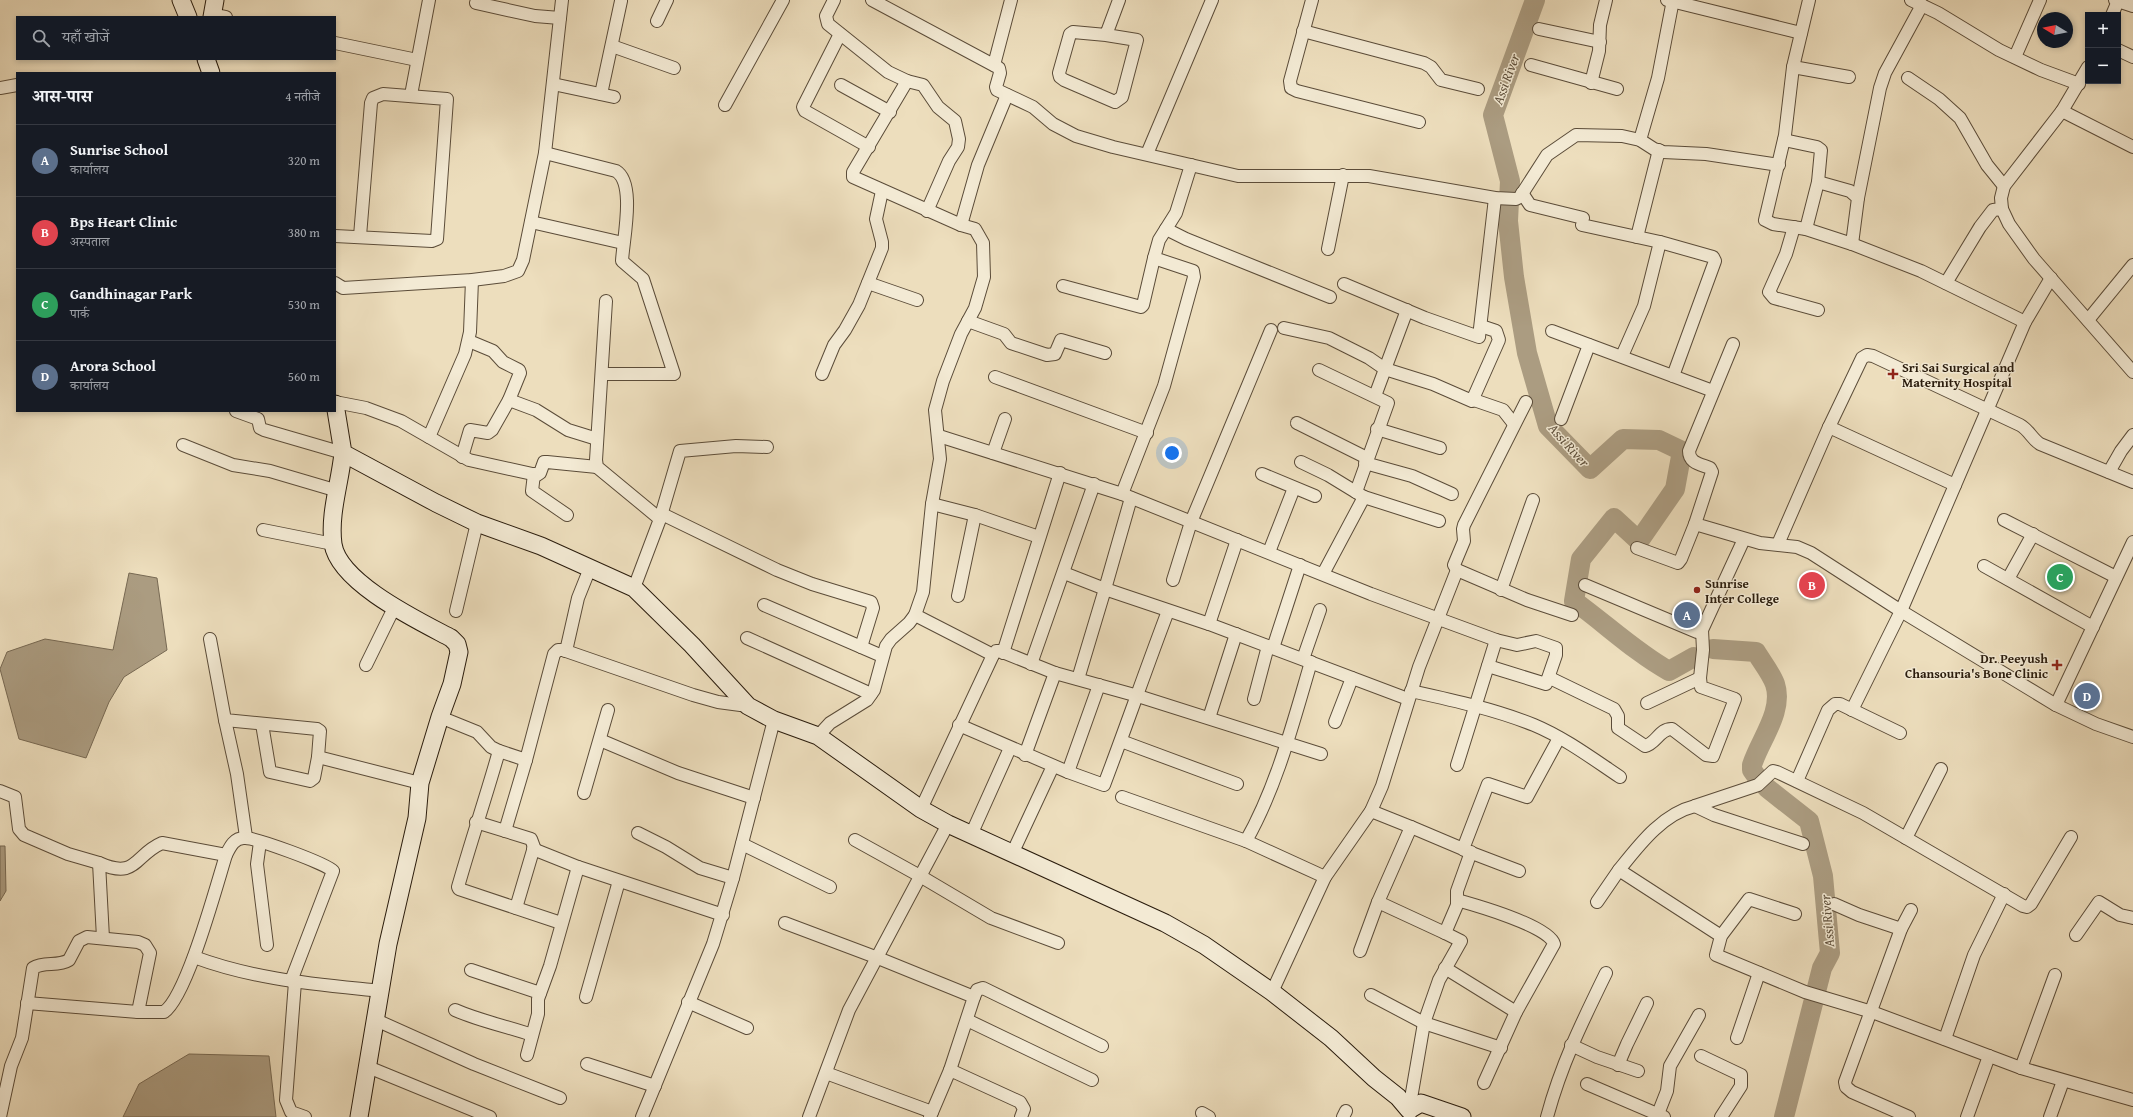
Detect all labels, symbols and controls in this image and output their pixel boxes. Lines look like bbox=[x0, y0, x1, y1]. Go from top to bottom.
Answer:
north arrow bbox=[2037, 12, 2073, 48]
map controls bbox=[2085, 12, 2121, 84]
button: + bbox=[2085, 12, 2121, 48]
search box bbox=[16, 16, 336, 60]
text: यहाँ खोजें bbox=[62, 26, 109, 47]
icon: search bbox=[30, 27, 52, 49]
button: − bbox=[2085, 48, 2121, 84]
water label: Assi River bbox=[1487, 50, 1525, 108]
text: आस-पास bbox=[32, 83, 92, 108]
text: 4 नतीजे bbox=[285, 87, 320, 106]
text: Sunrise School bbox=[70, 139, 168, 160]
text: A bbox=[41, 151, 49, 170]
text: 320 m bbox=[288, 151, 320, 170]
text: कार्यालय bbox=[70, 160, 109, 179]
text: Bps Heart Clinic bbox=[70, 211, 177, 232]
text: B bbox=[41, 223, 49, 242]
text: 380 m bbox=[288, 223, 320, 242]
text: अस्पताल bbox=[70, 232, 110, 251]
text: Gandhinagar Park bbox=[70, 283, 192, 304]
text: C bbox=[41, 295, 49, 314]
text: 530 m bbox=[288, 295, 320, 314]
text: पार्क bbox=[70, 304, 89, 323]
text: Arora School bbox=[70, 355, 156, 376]
place label: Sri Sai Surgical and Maternity Hospital bbox=[1902, 358, 2015, 392]
text: D bbox=[41, 367, 49, 386]
text: 560 m bbox=[288, 367, 320, 386]
marker: Sri Sai Surgical and Maternity Hospital bbox=[1887, 368, 1899, 380]
text: कार्यालय bbox=[70, 376, 109, 395]
water label: Assi River bbox=[1543, 418, 1595, 472]
your location bbox=[1162, 443, 1182, 463]
pin: C bbox=[2047, 562, 2073, 592]
pin: B bbox=[1799, 570, 1825, 600]
place label: Sunrise Inter College bbox=[1705, 574, 1779, 608]
marker: Sunrise Inter College bbox=[1692, 585, 1702, 595]
pin: A bbox=[1674, 600, 1700, 630]
place label: Dr. Peeyush Chansouria's Bone Clinic bbox=[1905, 649, 2048, 683]
marker: Dr. Peeyush Chansouria's Bone Clinic bbox=[2051, 659, 2063, 671]
pin: D bbox=[2074, 681, 2100, 711]
water label: Assi River bbox=[1815, 893, 1839, 949]

